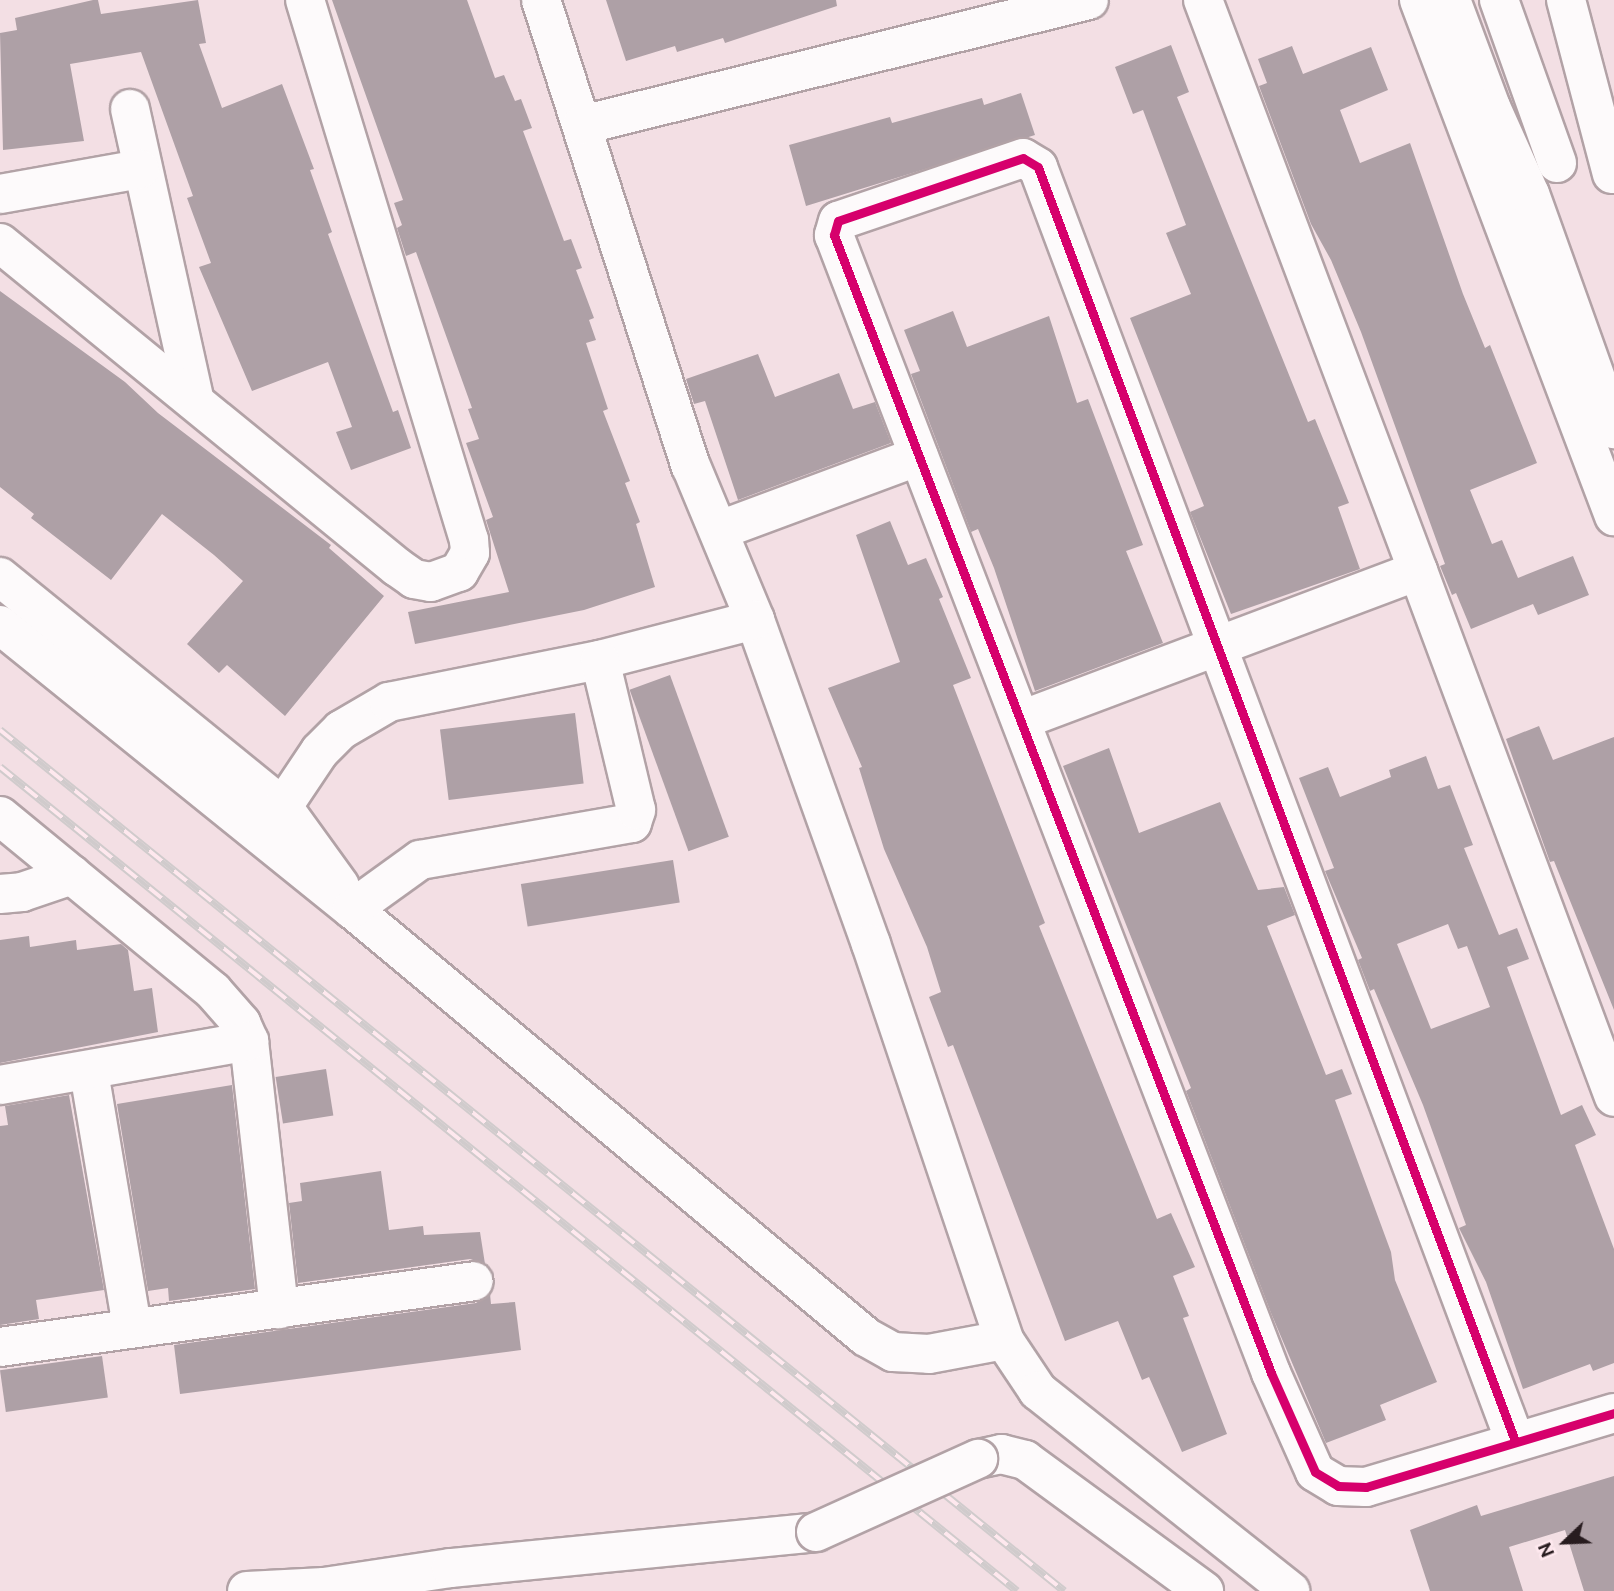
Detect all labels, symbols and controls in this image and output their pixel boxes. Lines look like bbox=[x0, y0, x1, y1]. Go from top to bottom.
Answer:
north arrow bbox=[1530, 1507, 1600, 1577]
text: N bbox=[1533, 1539, 1559, 1561]

